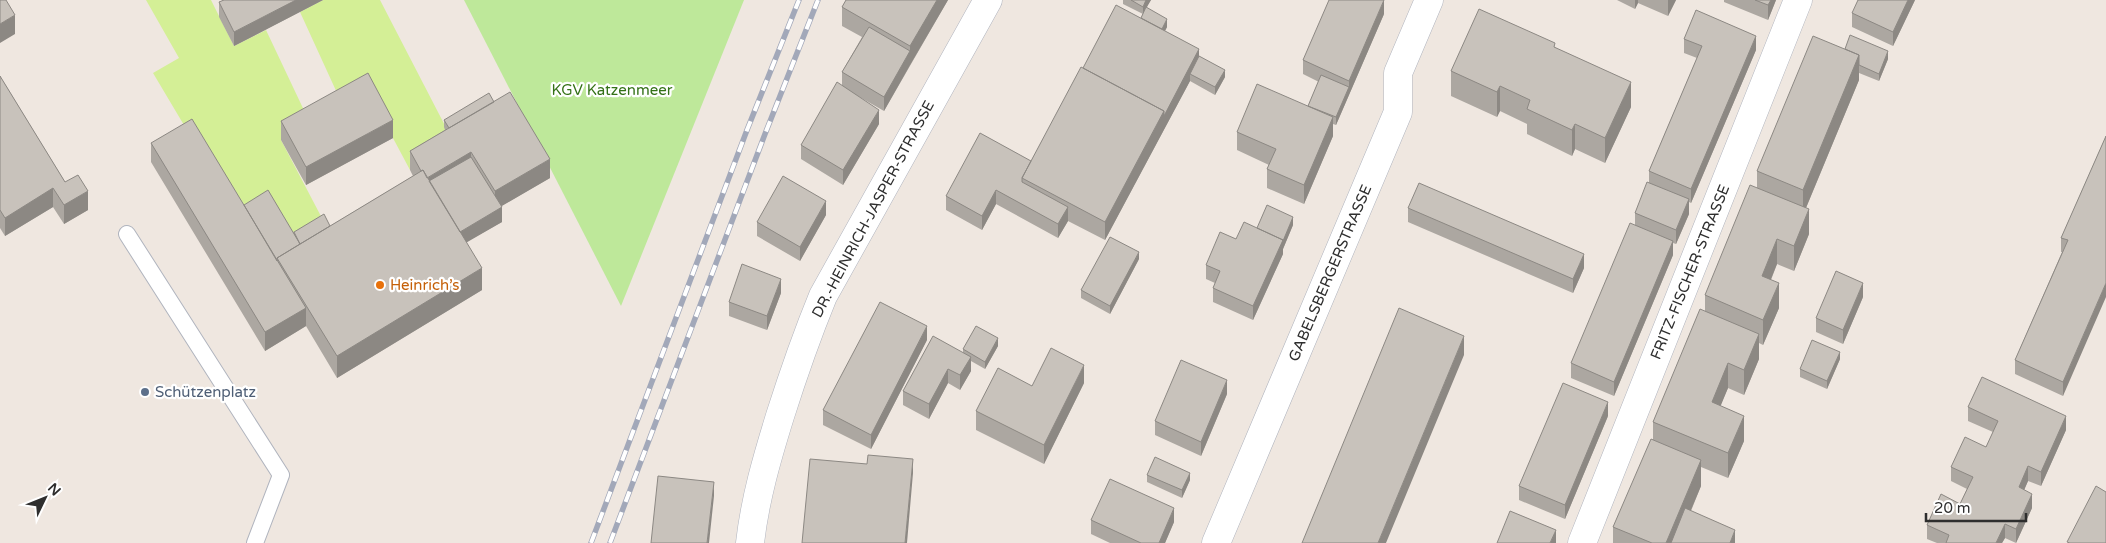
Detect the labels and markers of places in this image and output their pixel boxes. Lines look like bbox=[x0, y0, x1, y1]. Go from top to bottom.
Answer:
place label: Heinrich’s bbox=[390, 276, 459, 294]
marker: Heinrich’s bbox=[374, 279, 386, 291]
place label: Schützenplatz bbox=[155, 383, 256, 401]
marker: Schützenplatz bbox=[139, 386, 151, 398]

